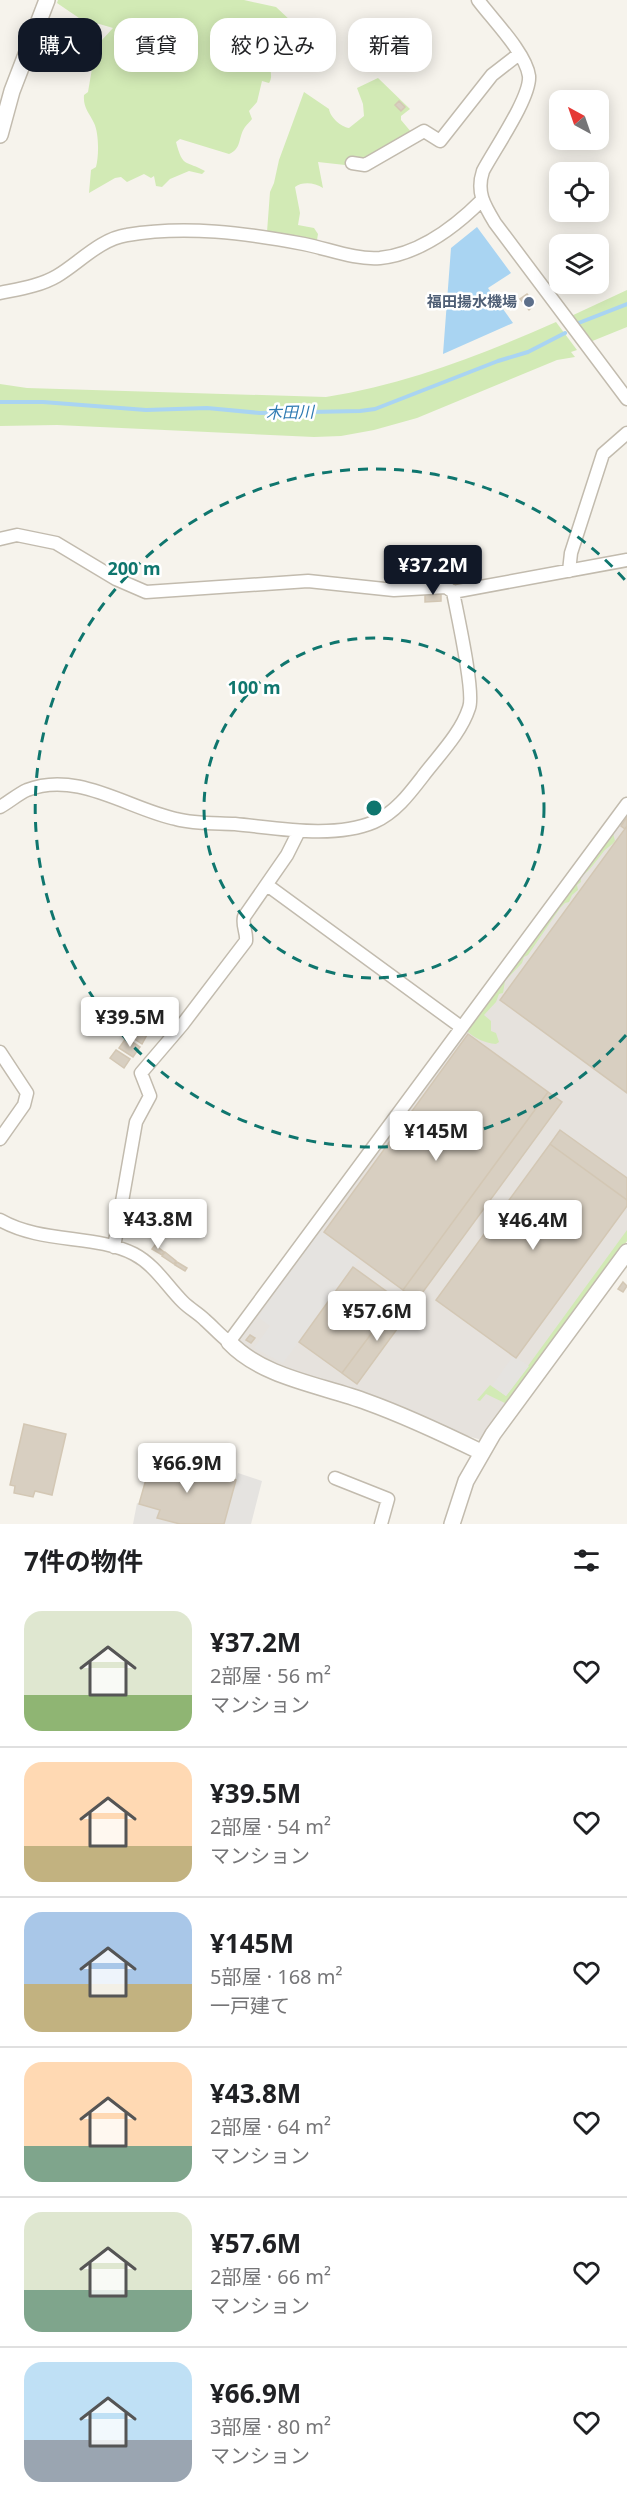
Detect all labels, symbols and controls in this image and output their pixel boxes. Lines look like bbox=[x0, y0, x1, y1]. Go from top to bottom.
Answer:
chip: 購入 bbox=[18, 18, 102, 72]
chip: 賃貸 bbox=[114, 18, 198, 72]
chip: 絞り込み bbox=[210, 18, 336, 72]
chip: 新着 bbox=[348, 18, 432, 72]
north arrow bbox=[549, 90, 609, 150]
map controls bbox=[549, 90, 609, 294]
button: locate bbox=[549, 162, 609, 222]
button: layers bbox=[549, 234, 609, 294]
place label: 福田揚水機場 bbox=[426, 291, 517, 311]
marker: 福田揚水機場 bbox=[522, 295, 536, 309]
water label: 木田川 bbox=[266, 401, 316, 423]
pin: ¥37.2M bbox=[384, 545, 482, 596]
text: ¥37.2M bbox=[398, 551, 468, 578]
text: 200 m bbox=[107, 556, 161, 580]
text: 100 m bbox=[227, 675, 281, 699]
centre of rings bbox=[364, 798, 384, 818]
pin: ¥39.5M bbox=[81, 997, 179, 1048]
text: ¥39.5M bbox=[95, 1003, 165, 1030]
pin: ¥145M bbox=[394, 1111, 478, 1162]
text: ¥145M bbox=[404, 1117, 468, 1144]
pin: ¥43.8M bbox=[109, 1199, 207, 1250]
pin: ¥46.4M bbox=[484, 1200, 582, 1251]
text: ¥43.8M bbox=[123, 1205, 193, 1232]
text: ¥46.4M bbox=[498, 1206, 568, 1233]
pin: ¥57.6M bbox=[328, 1291, 426, 1342]
text: ¥57.6M bbox=[342, 1297, 412, 1324]
pin: ¥66.9M bbox=[138, 1443, 236, 1494]
text: ¥66.9M bbox=[152, 1449, 222, 1476]
text: 7件の物件 bbox=[24, 1543, 143, 1579]
icon: filters bbox=[570, 1544, 603, 1577]
text: ¥37.2M bbox=[210, 1624, 301, 1660]
icon: home bbox=[72, 1635, 144, 1707]
icon: heart bbox=[570, 1655, 603, 1688]
text: 2部屋 · 56 m² bbox=[210, 1662, 331, 1689]
text: マンション bbox=[210, 1691, 310, 1718]
text: ¥39.5M bbox=[210, 1775, 301, 1811]
icon: home bbox=[72, 1786, 144, 1858]
icon: heart bbox=[570, 1806, 603, 1839]
text: 2部屋 · 54 m² bbox=[210, 1813, 331, 1840]
text: マンション bbox=[210, 1842, 310, 1869]
text: ¥145M bbox=[210, 1925, 294, 1961]
icon: home bbox=[72, 1936, 144, 2008]
icon: heart bbox=[570, 1956, 603, 1989]
text: 5部屋 · 168 m² bbox=[210, 1963, 342, 1990]
text: 一戸建て bbox=[210, 1992, 290, 2019]
text: ¥43.8M bbox=[210, 2075, 301, 2111]
icon: home bbox=[72, 2086, 144, 2158]
icon: heart bbox=[570, 2106, 603, 2139]
text: 2部屋 · 64 m² bbox=[210, 2113, 331, 2140]
text: マンション bbox=[210, 2142, 310, 2169]
text: ¥57.6M bbox=[210, 2225, 301, 2261]
icon: home bbox=[72, 2236, 144, 2308]
icon: heart bbox=[570, 2256, 603, 2289]
text: 2部屋 · 66 m² bbox=[210, 2263, 331, 2290]
text: マンション bbox=[210, 2292, 310, 2319]
text: ¥66.9M bbox=[210, 2375, 301, 2411]
icon: home bbox=[72, 2386, 144, 2458]
icon: heart bbox=[570, 2406, 603, 2439]
text: 3部屋 · 80 m² bbox=[210, 2413, 331, 2440]
text: マンション bbox=[210, 2442, 310, 2469]

